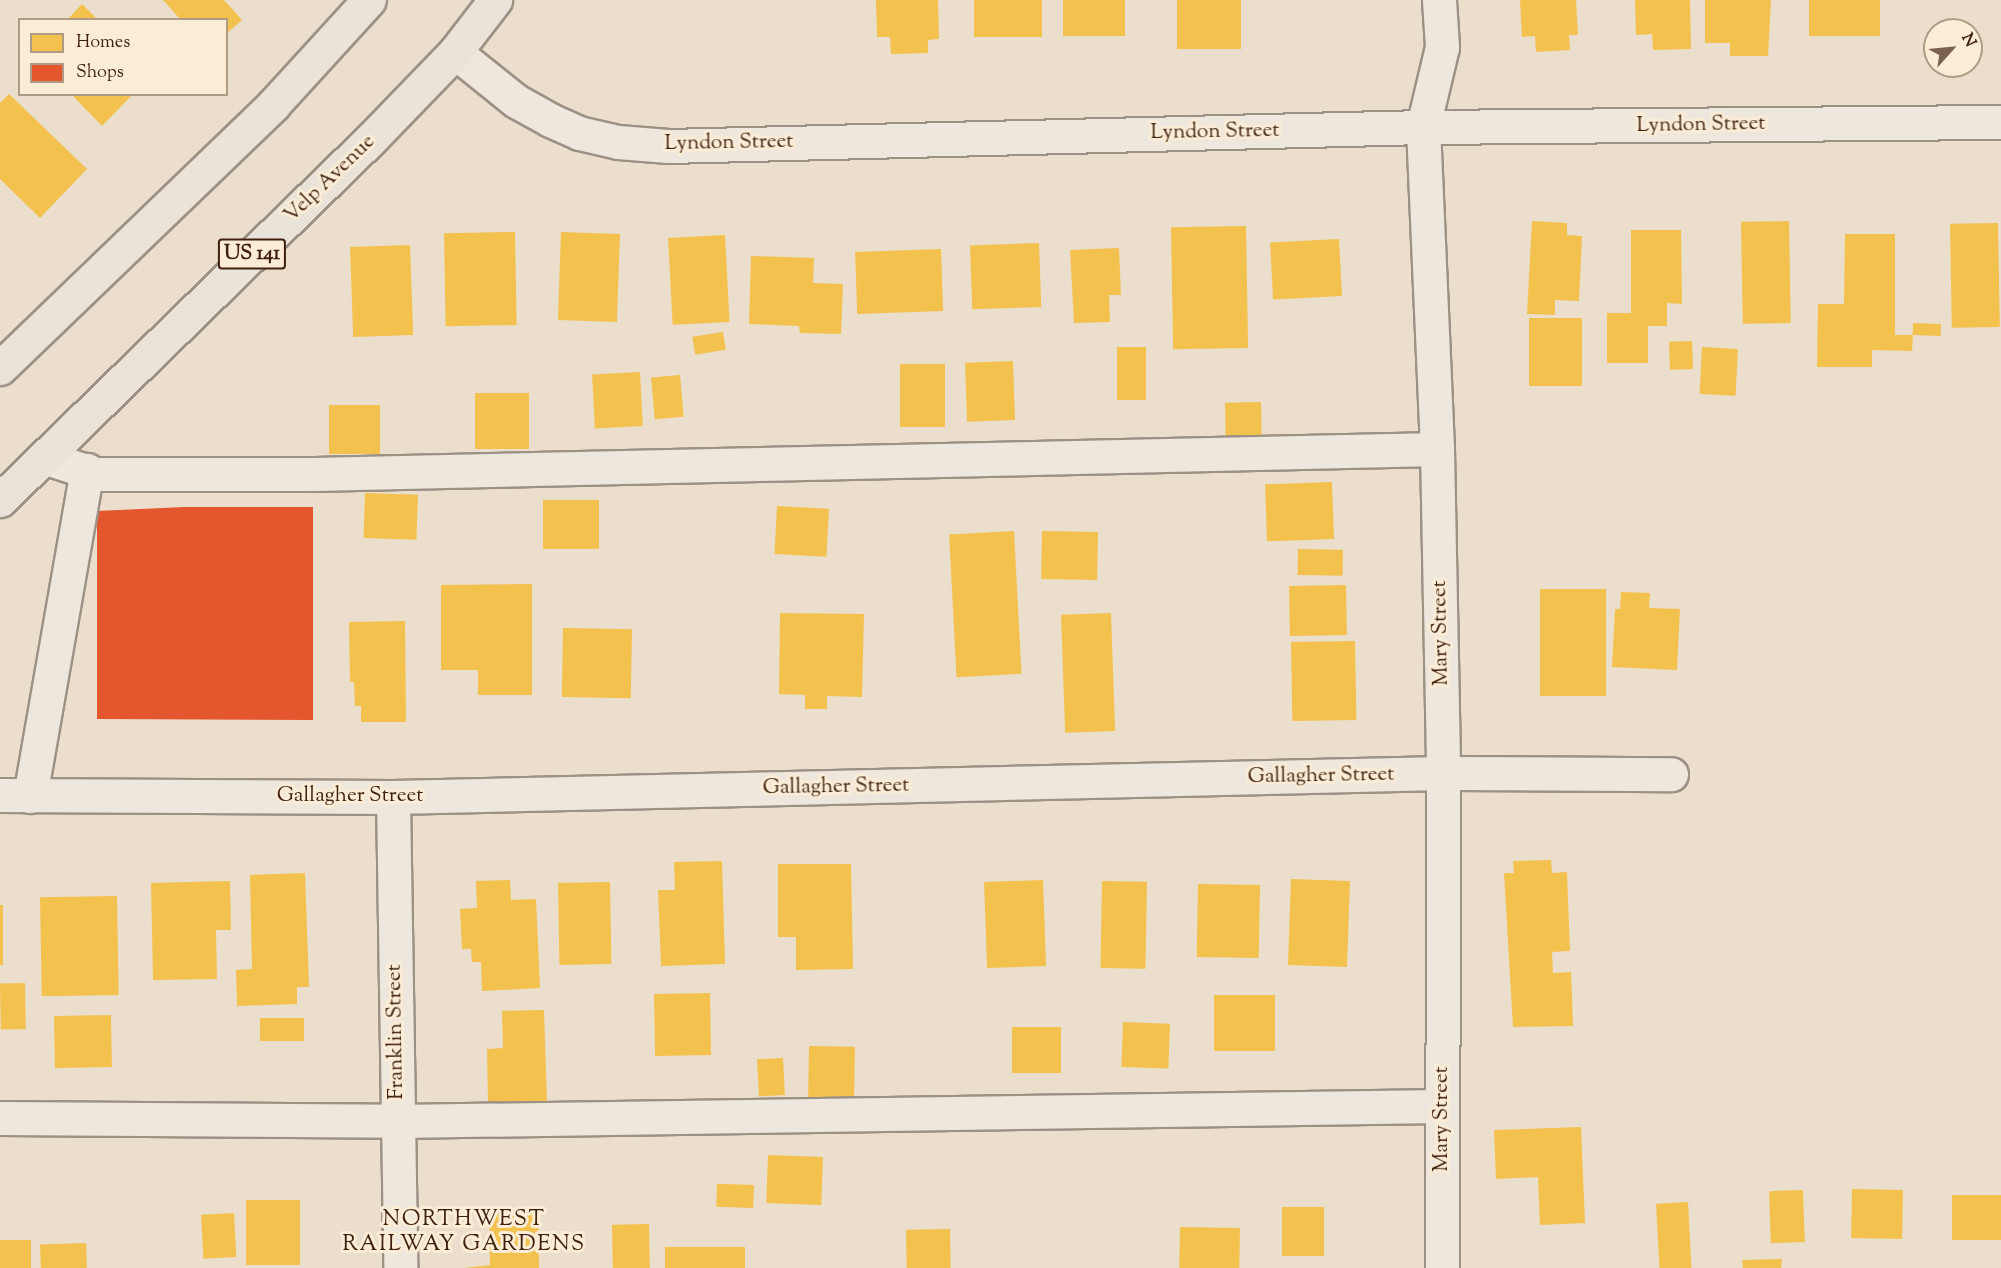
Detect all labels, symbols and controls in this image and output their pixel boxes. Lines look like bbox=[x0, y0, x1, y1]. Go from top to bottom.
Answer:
legend bbox=[18, 18, 228, 96]
north arrow bbox=[1923, 18, 1983, 78]
text: Homes bbox=[76, 30, 130, 56]
text: N bbox=[1955, 30, 1981, 51]
text: Shops bbox=[76, 60, 124, 86]
street label: Lyndon Street bbox=[1636, 111, 1766, 139]
street label: Lyndon Street bbox=[1150, 118, 1280, 146]
street label: Velp Avenue bbox=[279, 129, 381, 229]
street label: Lyndon Street bbox=[664, 129, 794, 157]
road number: US 141 bbox=[218, 237, 286, 271]
street label: Mary Street bbox=[1427, 580, 1455, 686]
street label: Gallagher Street bbox=[1247, 762, 1395, 790]
street label: Gallagher Street bbox=[762, 773, 910, 801]
street label: Gallagher Street bbox=[277, 783, 423, 809]
street label: Franklin Street bbox=[382, 964, 410, 1100]
street label: Mary Street bbox=[1429, 1066, 1455, 1172]
district label: NORTHWEST RAILWAY GARDENS bbox=[342, 1207, 586, 1258]

